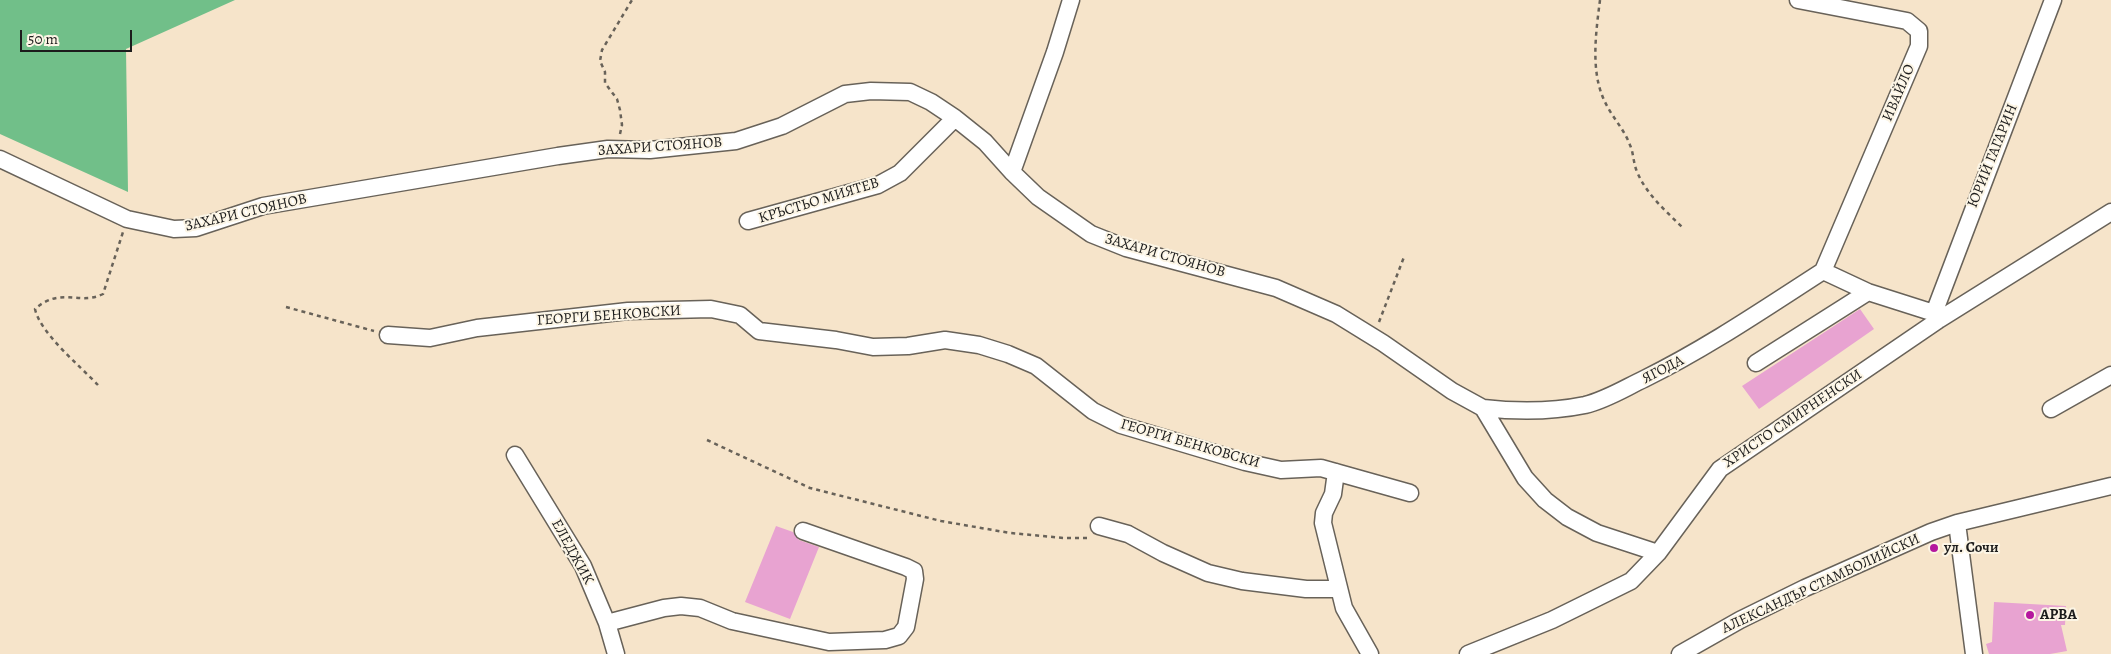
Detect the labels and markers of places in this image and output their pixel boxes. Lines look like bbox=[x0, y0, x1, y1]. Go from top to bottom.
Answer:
place label: ул. Сочи bbox=[1944, 539, 1999, 557]
marker: ул. Сочи bbox=[1928, 542, 1940, 554]
place label: АРВА bbox=[2040, 606, 2077, 624]
marker: АРВА bbox=[2024, 609, 2036, 621]

